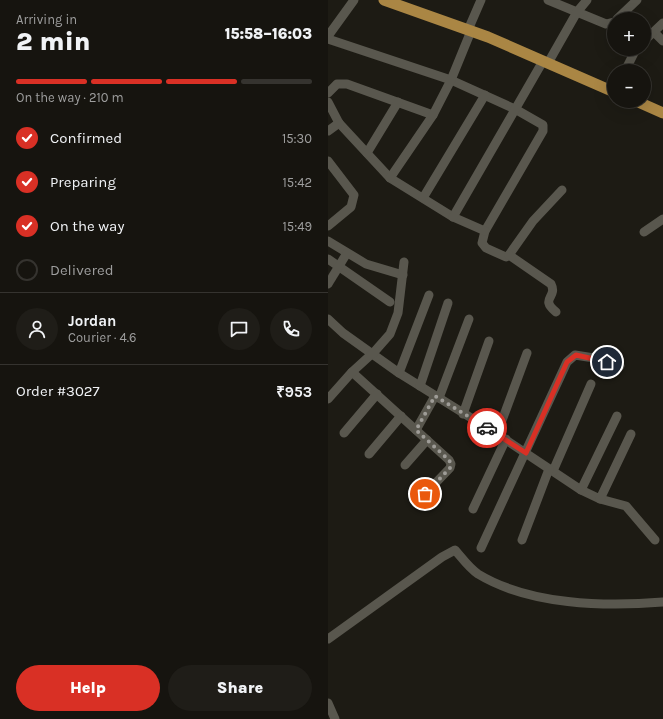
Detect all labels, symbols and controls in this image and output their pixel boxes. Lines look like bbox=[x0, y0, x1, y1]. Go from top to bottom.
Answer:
text: Arriving in bbox=[16, 12, 77, 27]
map controls bbox=[607, 12, 651, 108]
button: + bbox=[607, 12, 651, 56]
text: 15:58–16:03 bbox=[225, 25, 312, 43]
text: 2 min bbox=[16, 26, 91, 57]
button: − bbox=[607, 64, 651, 108]
text: On the way · 210 m bbox=[16, 90, 124, 105]
icon: check bbox=[16, 127, 38, 149]
text: Confirmed bbox=[50, 129, 122, 147]
text: 15:30 bbox=[282, 131, 312, 146]
icon: check bbox=[16, 171, 38, 193]
text: Preparing bbox=[50, 173, 116, 191]
text: 15:42 bbox=[283, 175, 312, 190]
icon: check bbox=[16, 215, 38, 237]
text: On the way bbox=[50, 217, 124, 235]
text: 15:49 bbox=[283, 219, 312, 234]
text: Delivered bbox=[50, 261, 114, 279]
button: person bbox=[16, 308, 58, 350]
button: chat bbox=[218, 308, 260, 350]
button: phone bbox=[270, 308, 312, 350]
text: Jordan bbox=[68, 312, 116, 330]
text: Courier · 4.6 bbox=[68, 330, 136, 345]
pin bbox=[590, 345, 624, 379]
icon: home bbox=[596, 351, 618, 373]
text: Order #3027 bbox=[16, 382, 100, 400]
text: ₹953 bbox=[276, 383, 312, 401]
courier bbox=[467, 408, 507, 448]
icon: car bbox=[476, 417, 498, 439]
pin bbox=[408, 477, 442, 511]
icon: bag bbox=[414, 483, 436, 505]
button: Help bbox=[16, 665, 160, 711]
button: Share bbox=[168, 665, 312, 711]

